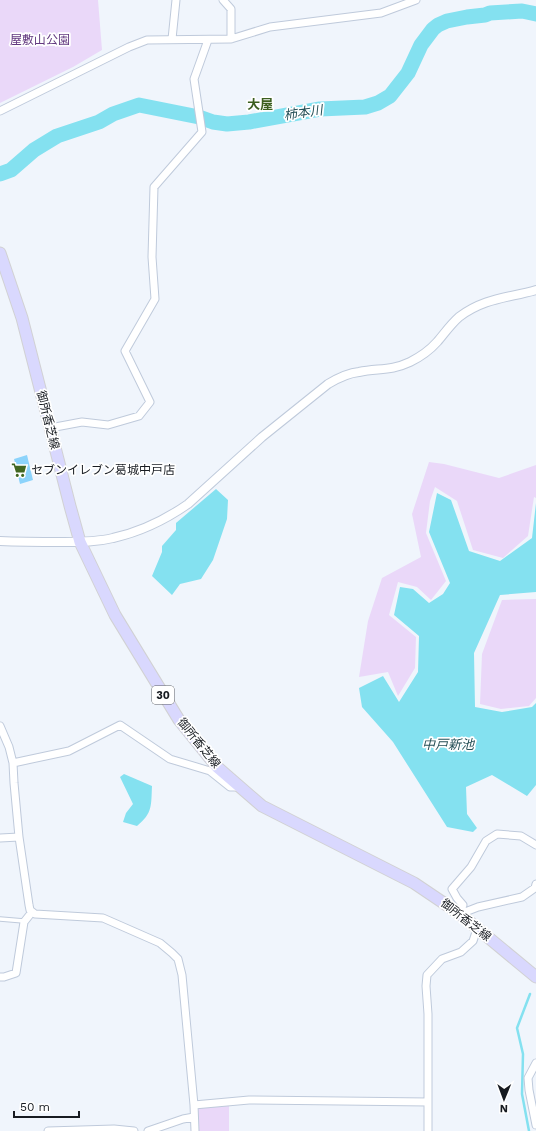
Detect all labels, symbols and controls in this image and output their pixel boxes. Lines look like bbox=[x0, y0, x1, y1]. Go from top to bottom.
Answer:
park label: 屋敷山公園 bbox=[10, 33, 70, 47]
district label: 大屋 bbox=[247, 97, 273, 112]
water label: 柿本川 bbox=[283, 102, 325, 123]
street label: 御所香芝線 bbox=[34, 389, 62, 451]
supermarket icon: セブンイレブン葛城中戸店 bbox=[10, 461, 28, 479]
place label: セブンイレブン葛城中戸店 bbox=[31, 463, 175, 477]
road number: 30 bbox=[152, 686, 174, 704]
street label: 御所香芝線 bbox=[175, 715, 223, 771]
water label: 中戸新池 bbox=[422, 737, 476, 752]
street label: 御所香芝線 bbox=[438, 896, 494, 944]
north arrow bbox=[484, 1079, 524, 1119]
scale bar bbox=[14, 1093, 79, 1119]
text: 50 m bbox=[20, 1100, 50, 1114]
text: N bbox=[500, 1102, 508, 1115]

